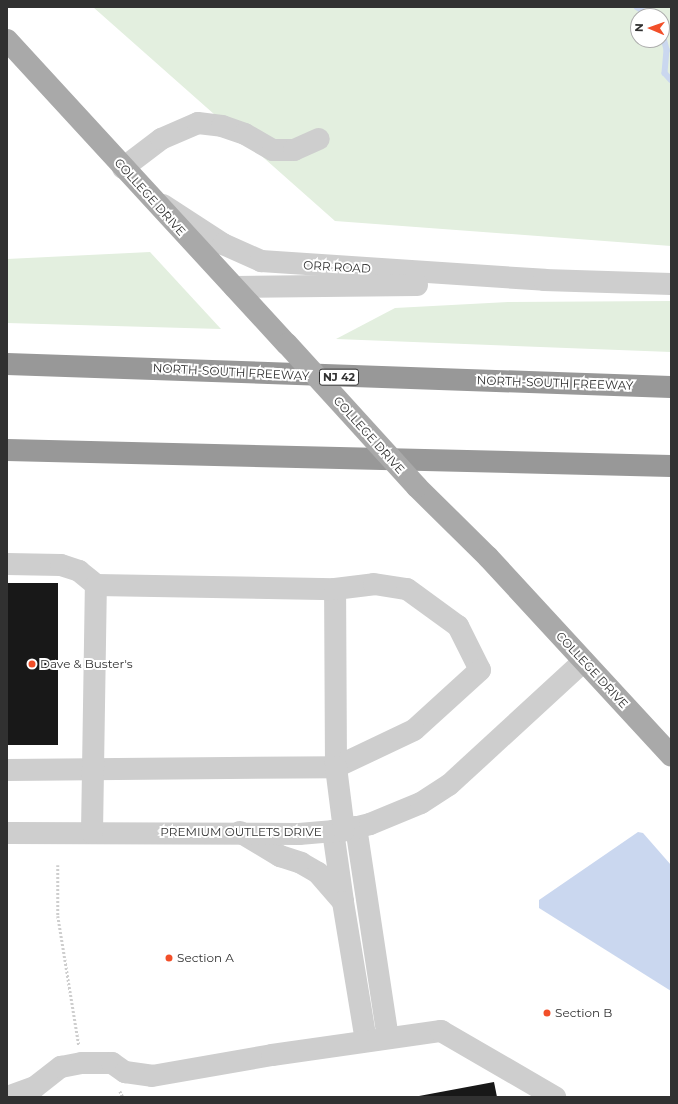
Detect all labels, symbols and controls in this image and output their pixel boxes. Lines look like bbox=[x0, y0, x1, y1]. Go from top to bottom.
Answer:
north arrow bbox=[630, 8, 670, 48]
text: N bbox=[632, 23, 646, 32]
street label: COLLEGE DRIVE bbox=[112, 155, 188, 239]
street label: ORR ROAD bbox=[303, 258, 371, 276]
street label: NORTH-SOUTH FREEWAY bbox=[152, 361, 310, 383]
road number: NJ 42 bbox=[318, 368, 360, 386]
street label: NORTH-SOUTH FREEWAY bbox=[476, 373, 634, 393]
street label: COLLEGE DRIVE bbox=[331, 393, 407, 477]
street label: COLLEGE DRIVE bbox=[553, 629, 631, 711]
place label: Dave & Buster's bbox=[40, 657, 133, 671]
marker: Dave & Buster's bbox=[27, 659, 37, 669]
street label: PREMIUM OUTLETS DRIVE bbox=[160, 825, 322, 839]
place label: Section A bbox=[177, 951, 234, 965]
marker: Section A bbox=[164, 953, 174, 963]
place label: Section B bbox=[555, 1006, 612, 1020]
marker: Section B bbox=[542, 1008, 552, 1018]

